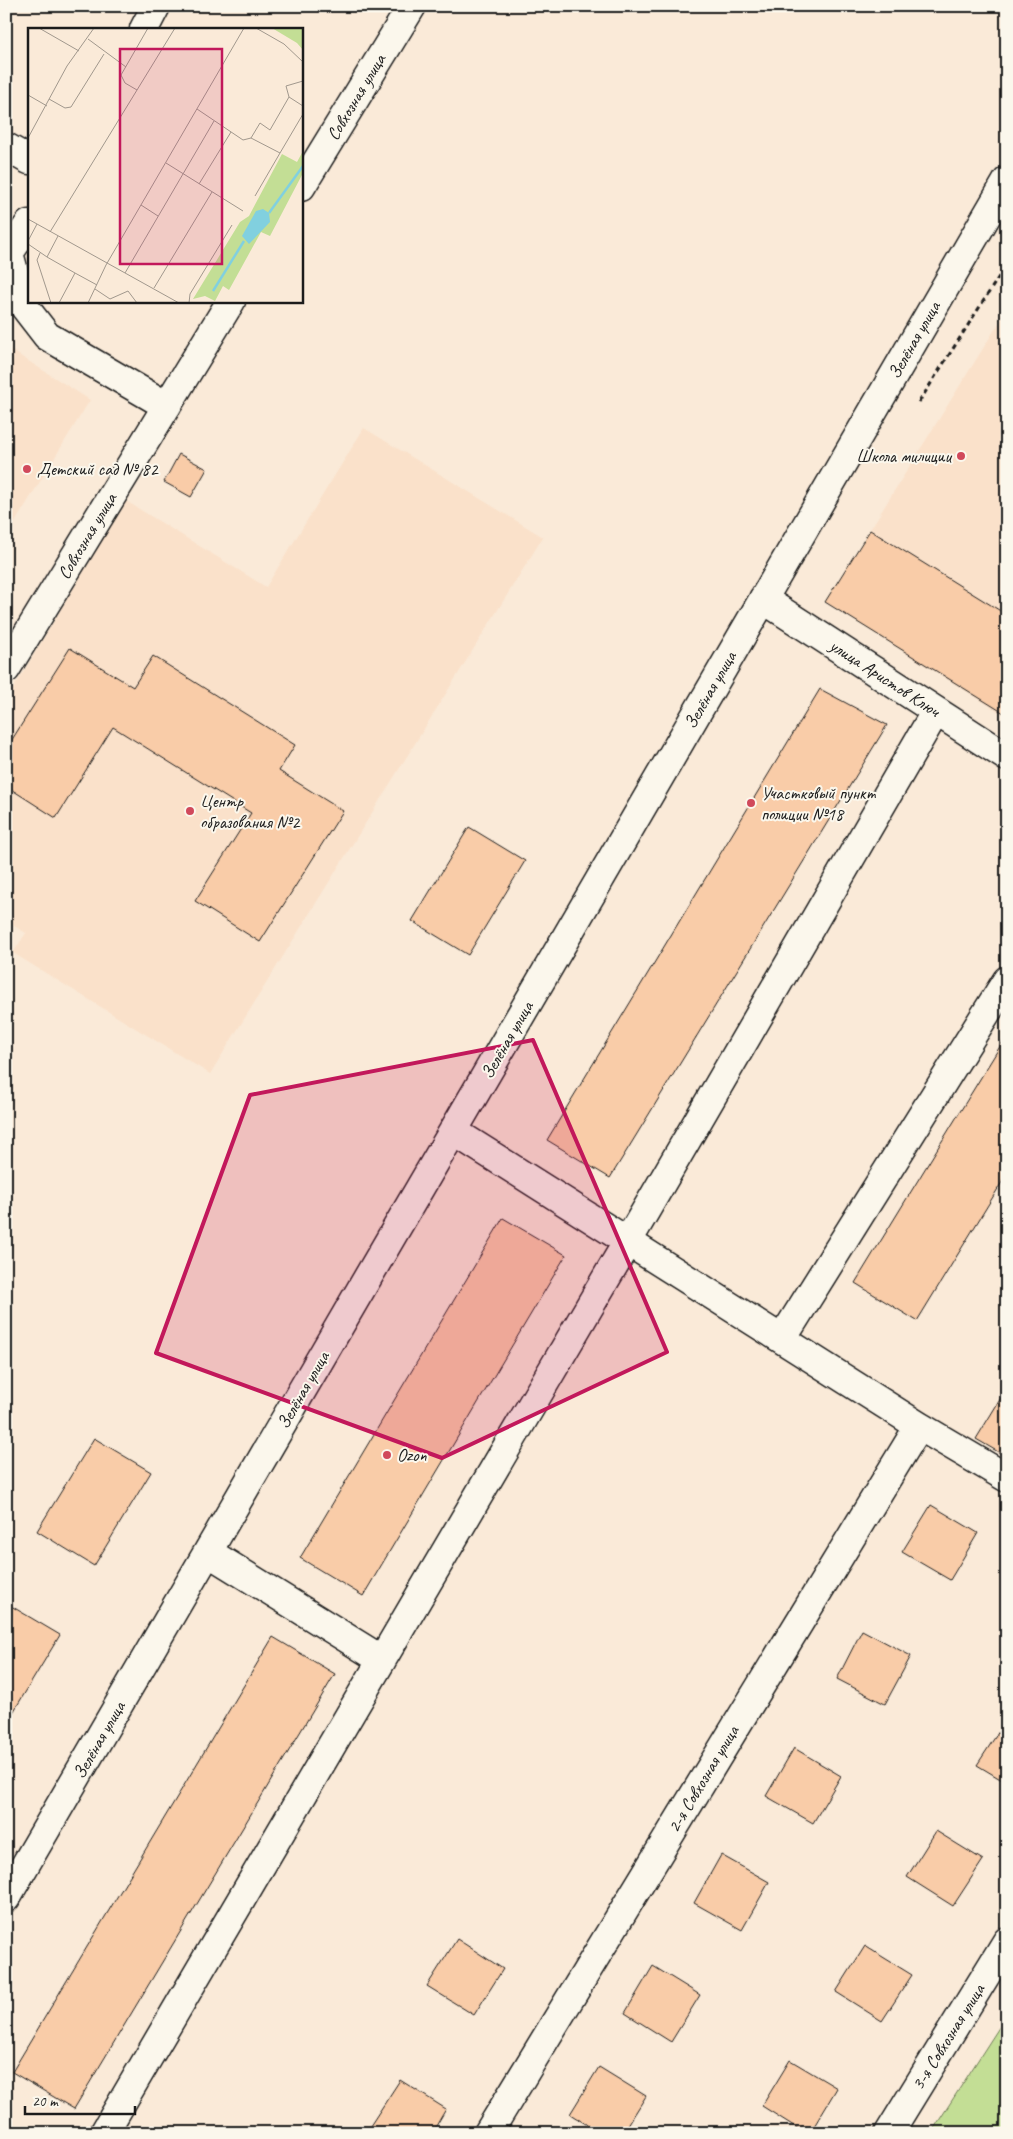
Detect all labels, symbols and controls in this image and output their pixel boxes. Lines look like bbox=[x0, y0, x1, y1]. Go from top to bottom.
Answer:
inset map bbox=[28, 28, 302, 302]
street label: Совхозная улица bbox=[322, 49, 391, 144]
street label: Зелёная улица bbox=[883, 296, 946, 383]
place label: Школа милиции bbox=[856, 445, 953, 467]
marker: Школа милиции bbox=[955, 450, 967, 462]
place label: Детский сад № 82 bbox=[37, 458, 159, 480]
marker: Детский сад № 82 bbox=[21, 463, 33, 475]
street label: Совхозная улица bbox=[53, 488, 122, 583]
street label: улица Аристов Ключ bbox=[825, 634, 945, 723]
street label: Зелёная улица bbox=[679, 646, 742, 733]
place label: Участковый пункт полиции №18 bbox=[761, 782, 877, 825]
place label: Центр образования №2 bbox=[200, 790, 301, 833]
marker: Участковый пункт полиции №18 bbox=[745, 797, 757, 809]
marker: Центр образования №2 bbox=[184, 805, 196, 817]
street label: Зелёная улица bbox=[476, 996, 539, 1083]
street label: Зелёная улица bbox=[272, 1346, 335, 1433]
place label: Ozon bbox=[397, 1444, 427, 1466]
marker: Ozon bbox=[381, 1449, 393, 1461]
street label: Зелёная улица bbox=[68, 1696, 131, 1783]
street label: 2-я Совхозная улица bbox=[662, 1720, 744, 1836]
street label: 3-я Совхозная улица bbox=[907, 1978, 990, 2094]
scale bar bbox=[25, 2084, 135, 2116]
text: 20 m bbox=[32, 2092, 59, 2111]

